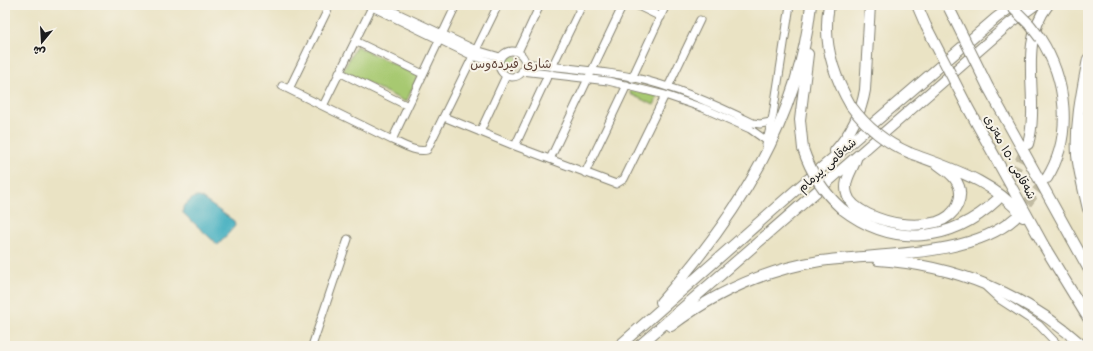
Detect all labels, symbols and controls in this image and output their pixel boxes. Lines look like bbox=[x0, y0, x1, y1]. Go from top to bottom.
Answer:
north arrow bbox=[22, 22, 62, 62]
text: ش bbox=[31, 42, 47, 60]
district label: شاری فیردەوس bbox=[470, 55, 552, 72]
street label: شەقامی ١٥٠ مەتری bbox=[980, 112, 1040, 202]
street label: شەقامی پیرمام bbox=[794, 134, 860, 196]

